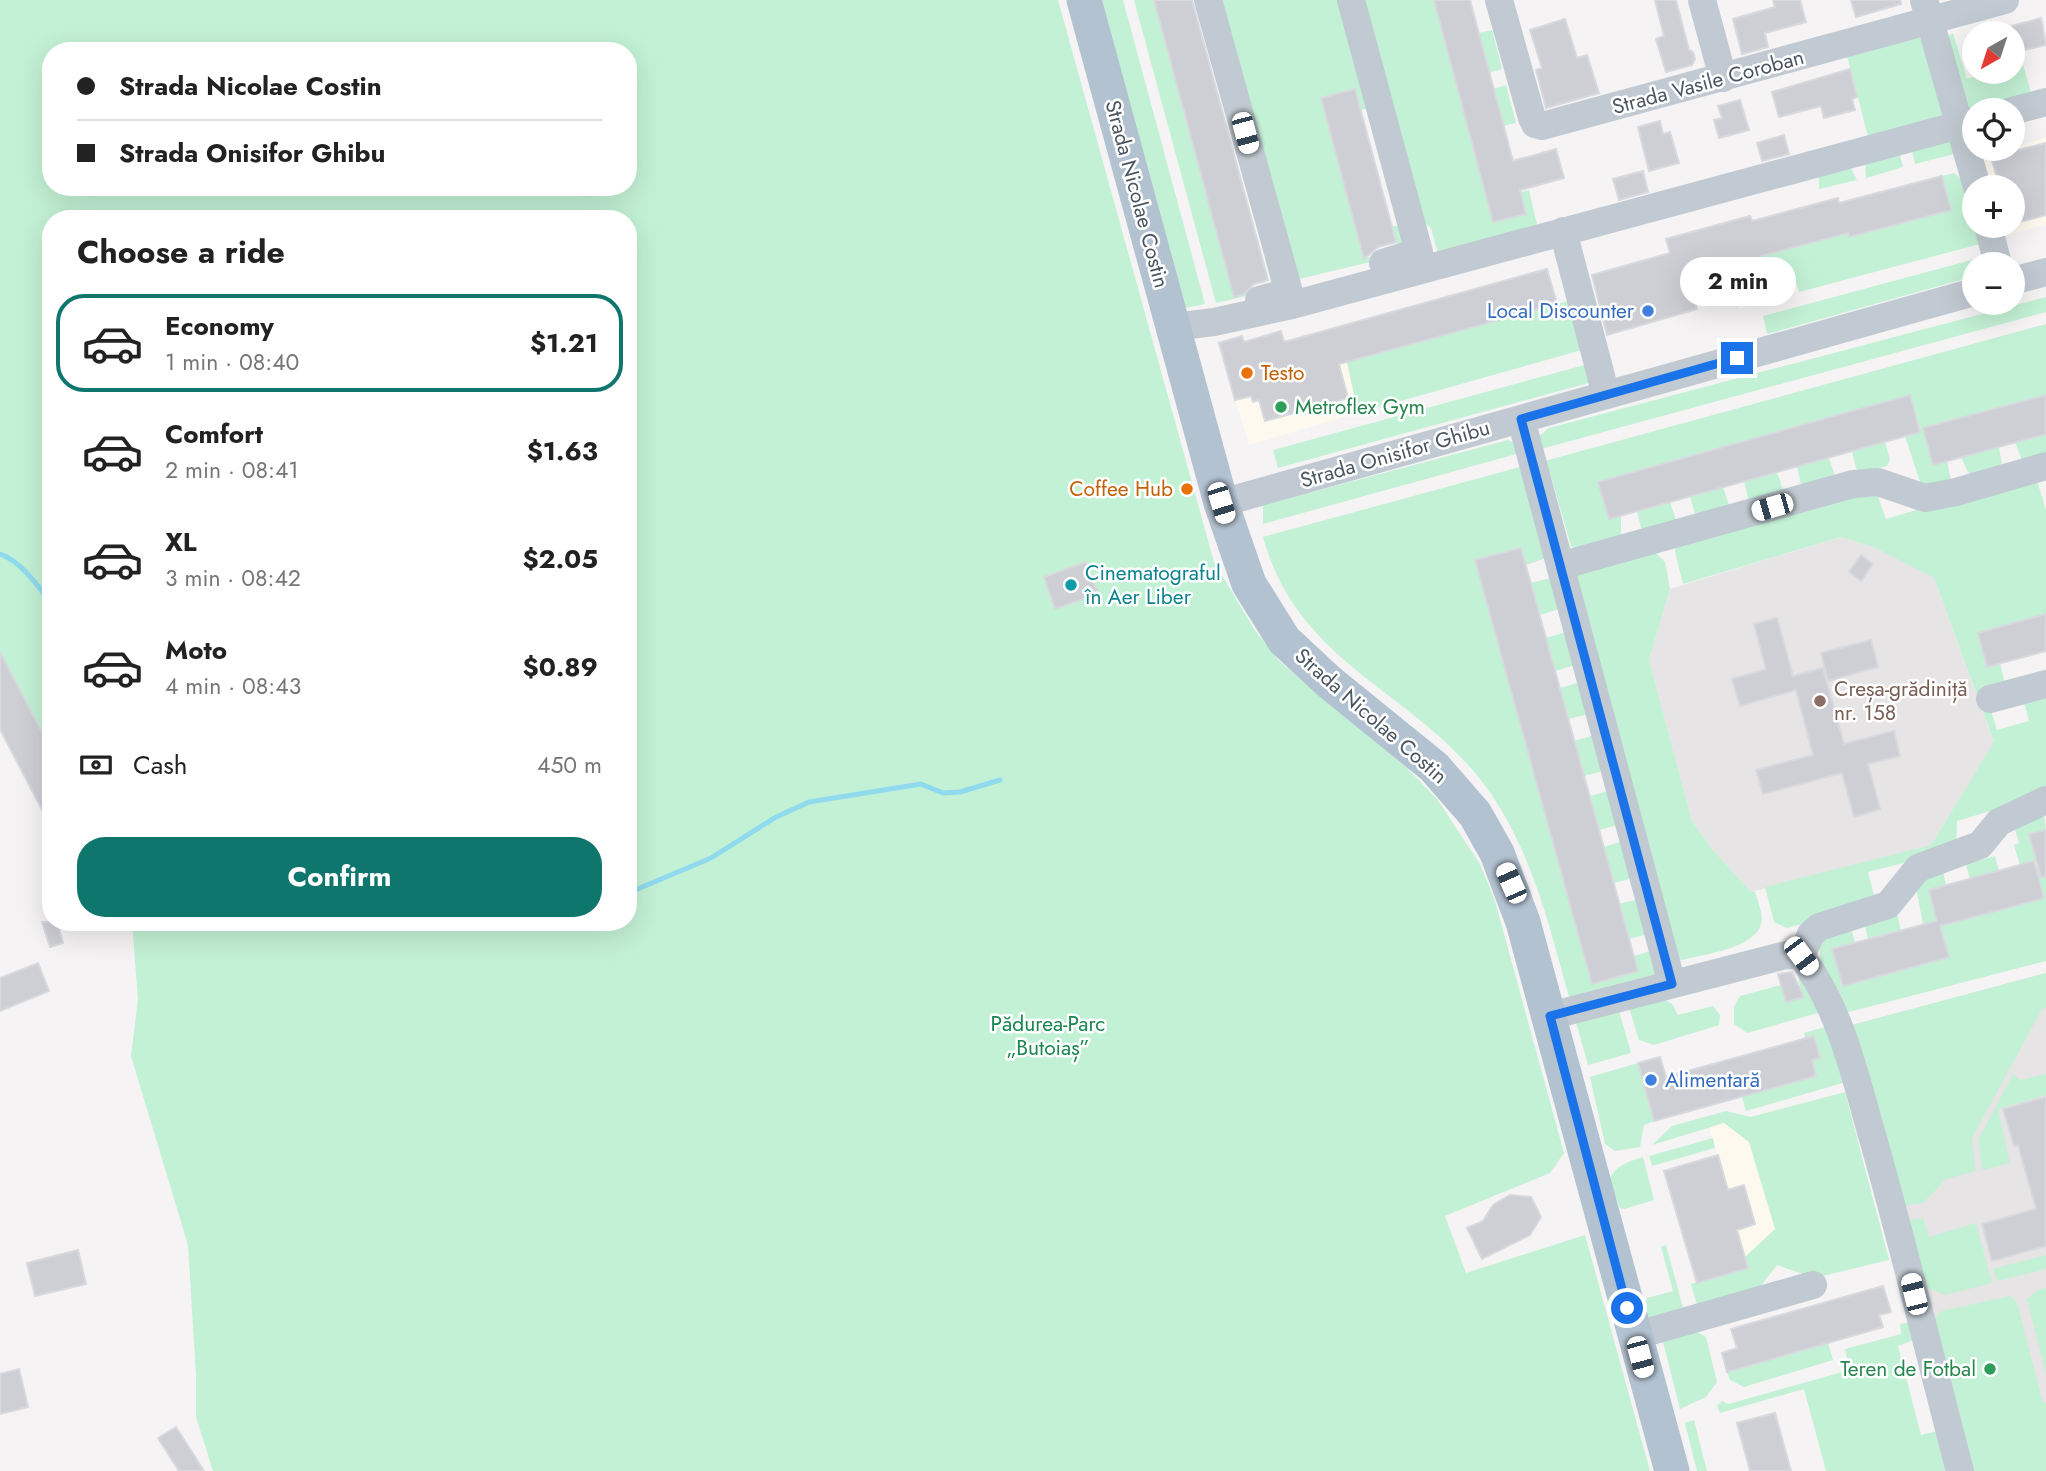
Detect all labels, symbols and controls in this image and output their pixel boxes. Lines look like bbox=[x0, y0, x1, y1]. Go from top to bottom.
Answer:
north arrow bbox=[1962, 21, 2025, 84]
map controls bbox=[1962, 21, 2025, 315]
street label: Strada Vasile Coroban bbox=[1609, 42, 1807, 122]
text: Strada Nicolae Costin bbox=[119, 67, 382, 105]
street label: Strada Nicolae Costin bbox=[1097, 97, 1177, 291]
button: locate bbox=[1962, 98, 2025, 161]
car bbox=[1230, 110, 1261, 156]
text: Strada Onisifor Ghibu bbox=[119, 134, 385, 172]
button: + bbox=[1962, 175, 2025, 238]
text: Choose a ride bbox=[77, 229, 285, 275]
button: − bbox=[1962, 252, 2025, 315]
callout: 2 min bbox=[1679, 256, 1795, 306]
text: 2 min bbox=[1708, 264, 1768, 298]
place label: Local Discounter bbox=[1487, 296, 1635, 326]
marker: Local Discounter bbox=[1640, 303, 1656, 319]
text: Economy bbox=[165, 307, 274, 345]
icon: car bbox=[81, 312, 144, 375]
text: $1.21 bbox=[530, 324, 598, 362]
route end bbox=[1721, 342, 1753, 374]
text: 1 min · 08:40 bbox=[165, 345, 299, 379]
place label: Testo bbox=[1261, 358, 1304, 388]
marker: Testo bbox=[1239, 365, 1255, 381]
place label: Metroflex Gym bbox=[1295, 392, 1425, 422]
marker: Metroflex Gym bbox=[1273, 399, 1289, 415]
street label: Strada Onisifor Ghibu bbox=[1297, 413, 1493, 495]
text: Comfort bbox=[165, 415, 263, 453]
icon: car bbox=[81, 420, 144, 483]
text: $1.63 bbox=[527, 432, 598, 470]
text: 2 min · 08:41 bbox=[165, 453, 299, 487]
place label: Coffee Hub bbox=[1069, 474, 1173, 504]
car bbox=[1205, 480, 1238, 526]
marker: Coffee Hub bbox=[1179, 481, 1195, 497]
car bbox=[1749, 491, 1796, 523]
text: XL bbox=[165, 523, 197, 561]
icon: car bbox=[81, 528, 144, 591]
text: $2.05 bbox=[522, 540, 598, 578]
place label: Cinematograful în Aer Liber bbox=[1084, 558, 1221, 612]
text: 3 min · 08:42 bbox=[165, 561, 301, 595]
marker: Cinematograful în Aer Liber bbox=[1063, 577, 1079, 593]
text: Moto bbox=[165, 631, 227, 669]
icon: car bbox=[81, 636, 144, 699]
street label: Strada Nicolae Costin bbox=[1288, 641, 1454, 791]
text: $0.89 bbox=[523, 648, 598, 686]
text: 4 min · 08:43 bbox=[165, 669, 301, 703]
place label: Creșa-grădiniță nr. 158 bbox=[1834, 674, 1968, 728]
marker: Creșa-grădiniță nr. 158 bbox=[1812, 693, 1828, 709]
icon: cash bbox=[77, 746, 115, 784]
text: Cash bbox=[133, 746, 187, 784]
text: 450 m bbox=[537, 748, 602, 782]
button: Confirm bbox=[77, 837, 602, 917]
car bbox=[1493, 860, 1530, 906]
car bbox=[1780, 933, 1823, 979]
park label: Pădurea-Parc „Butoiaș” bbox=[991, 1009, 1105, 1063]
place label: Alimentară bbox=[1665, 1065, 1760, 1095]
marker: Alimentară bbox=[1643, 1072, 1659, 1088]
car bbox=[1899, 1271, 1930, 1317]
route start bbox=[1611, 1292, 1643, 1324]
car bbox=[1625, 1334, 1656, 1380]
place label: Teren de Fotbal bbox=[1840, 1354, 1976, 1384]
marker: Teren de Fotbal bbox=[1982, 1361, 1998, 1377]

